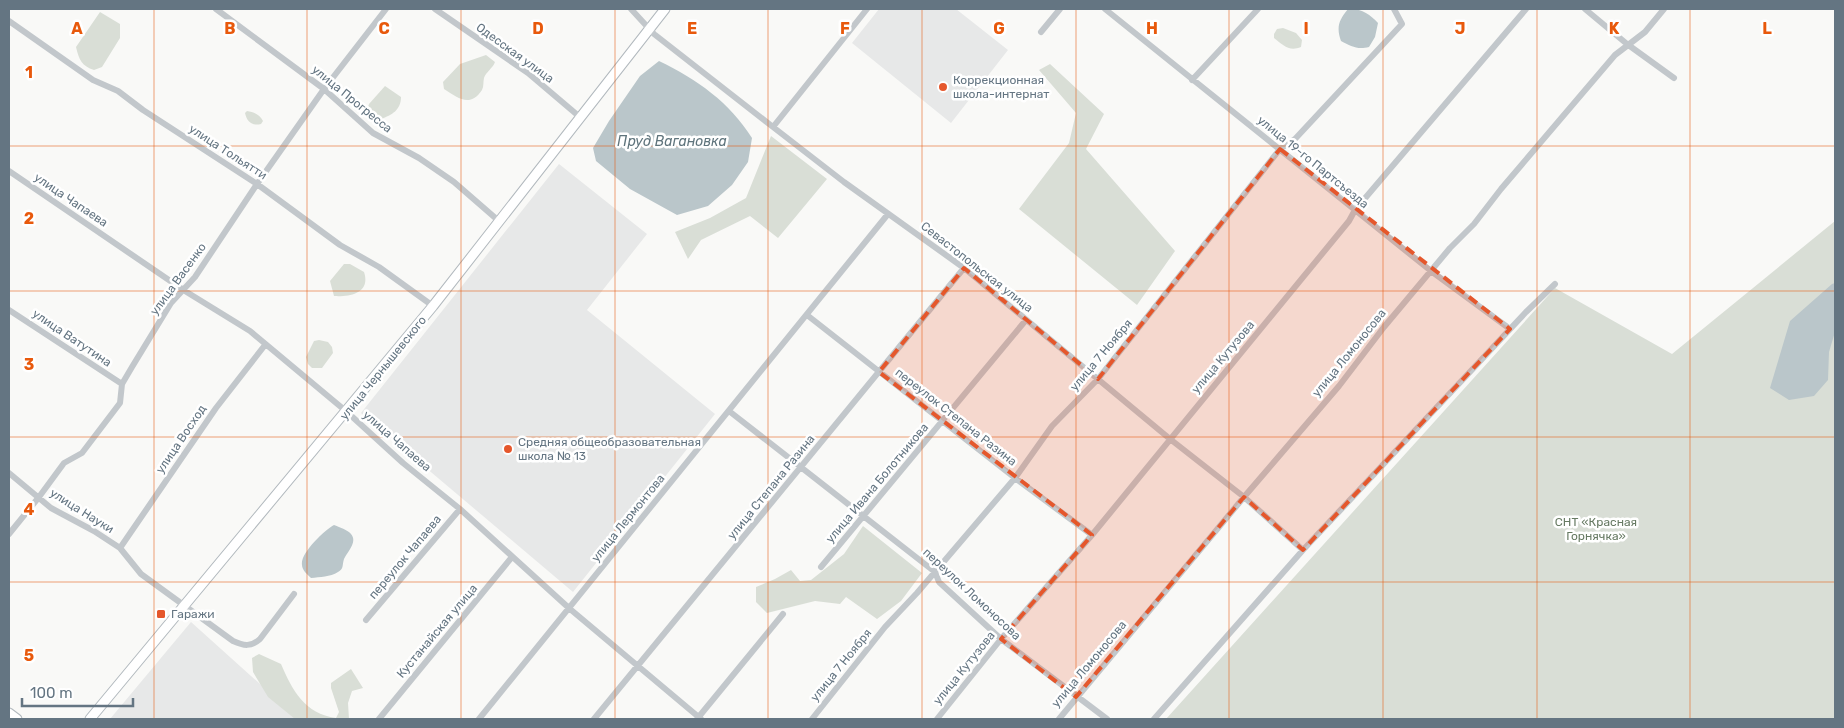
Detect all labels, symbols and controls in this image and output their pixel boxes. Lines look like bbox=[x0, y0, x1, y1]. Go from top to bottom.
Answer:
text: A bbox=[71, 19, 83, 38]
text: B bbox=[224, 19, 236, 38]
text: C bbox=[378, 19, 390, 38]
text: D bbox=[532, 19, 544, 38]
text: E bbox=[687, 19, 697, 38]
text: F bbox=[840, 19, 850, 38]
text: G bbox=[993, 19, 1005, 38]
text: H bbox=[1146, 19, 1158, 38]
text: I bbox=[1303, 19, 1309, 38]
text: J bbox=[1455, 19, 1465, 38]
text: K bbox=[1609, 19, 1620, 38]
text: L bbox=[1762, 19, 1772, 38]
street label: Одесская улица bbox=[474, 20, 556, 86]
street label: улица Прогресса bbox=[309, 62, 395, 136]
text: 1 bbox=[25, 63, 33, 82]
place label: Коррекционная школа-интернат bbox=[953, 73, 1049, 101]
marker: Коррекционная школа-интернат bbox=[937, 81, 949, 93]
street label: улица 19-го Партсъезда bbox=[1255, 113, 1371, 211]
street label: улица Тольятти bbox=[186, 122, 270, 182]
water label: Пруд Вагановка bbox=[617, 133, 727, 150]
street label: улица Чапаева bbox=[32, 170, 110, 230]
text: 2 bbox=[24, 209, 34, 228]
street label: Севастопольская улица bbox=[918, 219, 1036, 315]
street label: улица Васенко bbox=[147, 240, 209, 318]
street label: улица Ватутина bbox=[30, 306, 114, 370]
street label: улица Ломоносова bbox=[1309, 306, 1389, 400]
street label: улица Чернышевского bbox=[337, 313, 429, 423]
street label: улица 7 Ноября bbox=[1067, 316, 1135, 394]
street label: улица Кутузова bbox=[1189, 318, 1257, 396]
text: 3 bbox=[24, 355, 34, 374]
street label: переулок Степана Разина bbox=[893, 365, 1019, 469]
street label: улица Восход bbox=[153, 402, 209, 476]
street label: улица Чапаева bbox=[360, 408, 434, 474]
street label: улица Ивана Болотникова bbox=[823, 420, 931, 546]
street label: улица Степана Разина bbox=[724, 432, 818, 542]
place label: Средняя общеобразовательная школа № 13 bbox=[518, 435, 701, 463]
marker: Средняя общеобразовательная школа № 13 bbox=[502, 443, 514, 455]
street label: улица Лермонтова bbox=[588, 471, 668, 565]
street label: улица Науки bbox=[47, 486, 117, 536]
text: 4 bbox=[24, 500, 35, 519]
street label: переулок Чапаева bbox=[366, 512, 444, 602]
park label: СНТ «Красная Горнячка» bbox=[1555, 515, 1637, 543]
street label: переулок Ломоносова bbox=[920, 545, 1024, 643]
street label: Кустанайская улица bbox=[394, 581, 480, 681]
place label: Гаражи bbox=[171, 607, 215, 621]
marker: Гаражи bbox=[155, 608, 167, 620]
street label: улица Ломоносова bbox=[1049, 618, 1129, 710]
street label: улица 7 Ноября bbox=[807, 626, 875, 704]
street label: улица Кутузова bbox=[930, 629, 998, 707]
text: 5 bbox=[24, 646, 34, 665]
scale bar bbox=[22, 676, 134, 708]
text: 100 m bbox=[30, 684, 72, 702]

